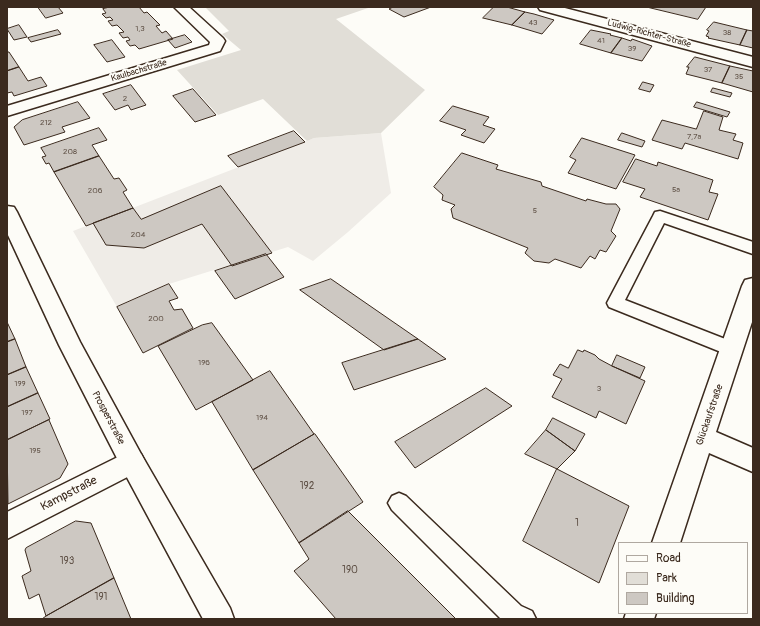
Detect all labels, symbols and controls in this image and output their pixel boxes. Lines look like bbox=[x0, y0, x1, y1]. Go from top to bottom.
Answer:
house number: 43 bbox=[528, 18, 538, 28]
street label: Ludwig-Richter-Straße bbox=[606, 18, 692, 50]
house number: 1,3 bbox=[135, 24, 145, 34]
house number: 38 bbox=[723, 28, 731, 38]
house number: 41 bbox=[597, 36, 605, 46]
house number: 39 bbox=[628, 44, 636, 54]
street label: Kaulbachstraße bbox=[110, 57, 168, 85]
house number: 37 bbox=[704, 65, 712, 75]
house number: 35 bbox=[735, 72, 743, 82]
house number: 2 bbox=[123, 94, 127, 104]
house number: 212 bbox=[40, 118, 52, 128]
house number: 7,7a bbox=[687, 132, 701, 142]
house number: 208 bbox=[63, 147, 77, 157]
house number: 5a bbox=[672, 185, 680, 195]
house number: 206 bbox=[88, 186, 102, 196]
house number: 5 bbox=[533, 206, 537, 216]
house number: 204 bbox=[131, 230, 145, 240]
house number: 200 bbox=[148, 314, 164, 324]
house number: 196 bbox=[198, 358, 210, 368]
house number: 199 bbox=[14, 379, 26, 389]
street label: Glückaufstraße bbox=[694, 383, 726, 447]
house number: 3 bbox=[597, 384, 601, 394]
street label: Prosperstraße bbox=[89, 389, 127, 447]
house number: 197 bbox=[21, 408, 33, 418]
house number: 194 bbox=[256, 413, 268, 423]
house number: 195 bbox=[29, 446, 41, 456]
street label: Kampstraße bbox=[38, 474, 100, 514]
house number: 192 bbox=[300, 480, 314, 492]
house number: 1 bbox=[575, 517, 579, 529]
legend bbox=[618, 542, 748, 614]
text: Road bbox=[656, 551, 681, 566]
house number: 193 bbox=[60, 555, 74, 567]
house number: 190 bbox=[342, 564, 358, 576]
text: Park bbox=[656, 571, 677, 586]
house number: 191 bbox=[95, 591, 107, 603]
text: Building bbox=[656, 591, 695, 606]

